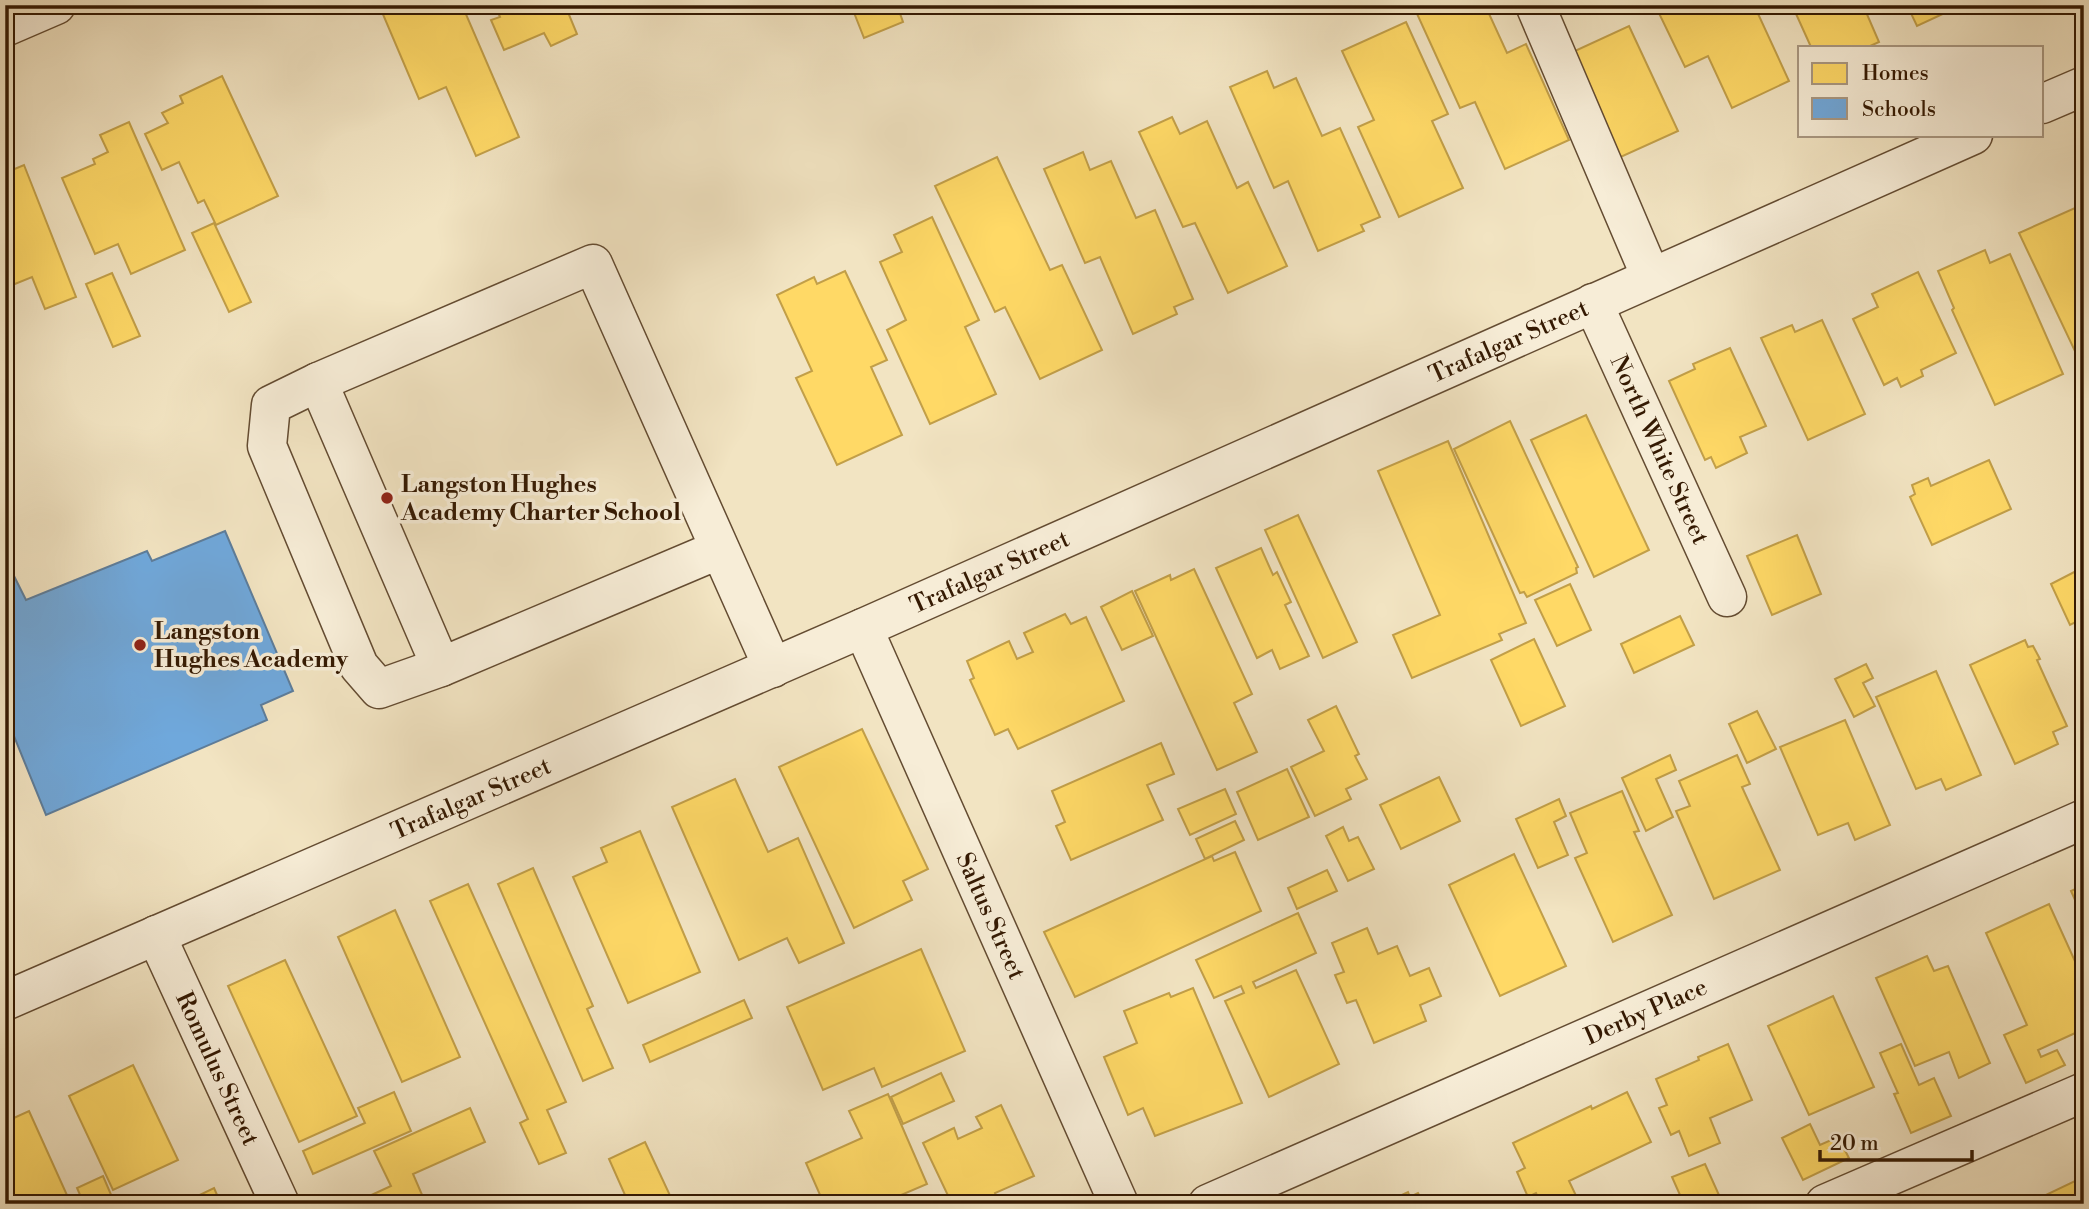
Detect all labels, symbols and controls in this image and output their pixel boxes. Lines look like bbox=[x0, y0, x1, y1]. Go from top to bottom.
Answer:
legend bbox=[1798, 46, 2044, 136]
text: Homes bbox=[1862, 61, 1929, 87]
text: Schools bbox=[1862, 97, 1936, 123]
street label: Trafalgar Street bbox=[1425, 293, 1594, 391]
street label: North White Street bbox=[1603, 351, 1715, 550]
place label: Langston Hughes Academy Charter School bbox=[400, 470, 681, 528]
marker: Langston Hughes Academy Charter School bbox=[379, 490, 395, 506]
street label: Trafalgar Street bbox=[905, 524, 1075, 621]
place label: Langston Hughes Academy bbox=[154, 617, 349, 675]
marker: Langston Hughes Academy bbox=[132, 637, 148, 653]
street label: Trafalgar Street bbox=[387, 751, 556, 847]
street label: Saltus Street bbox=[949, 848, 1032, 985]
street label: Derby Place bbox=[1580, 973, 1712, 1053]
street label: Romulus Street bbox=[168, 987, 265, 1151]
scale bar bbox=[1820, 1118, 1972, 1162]
text: 20 m bbox=[1830, 1131, 1879, 1157]

